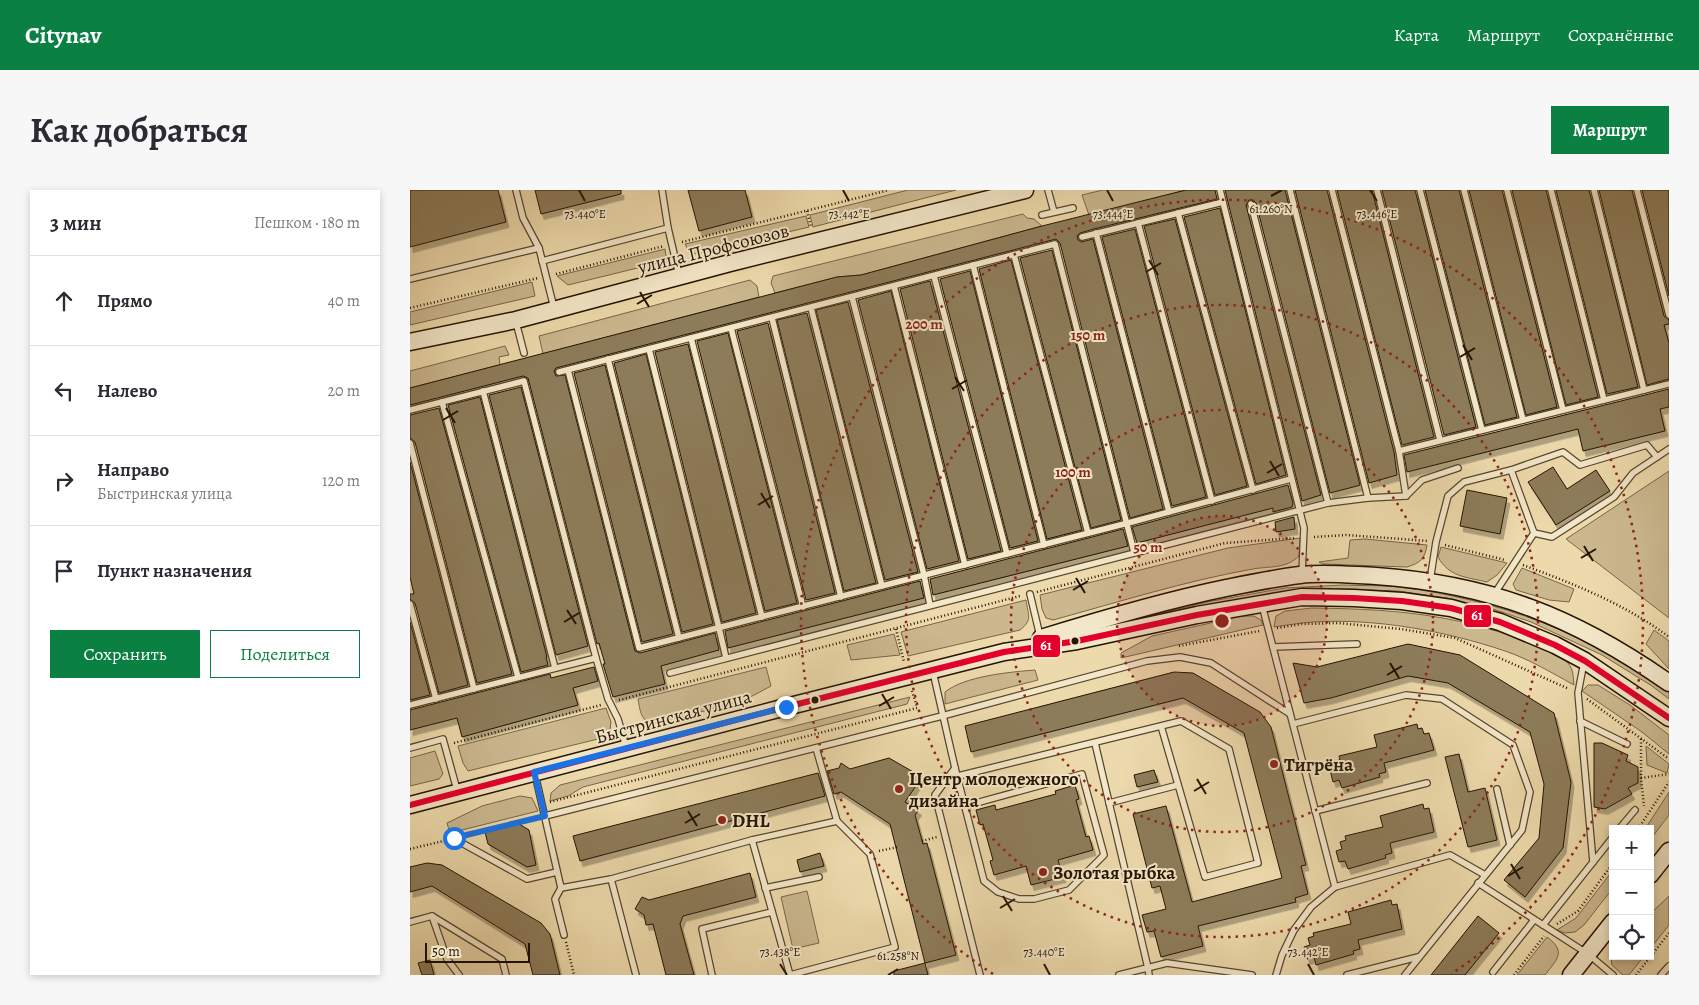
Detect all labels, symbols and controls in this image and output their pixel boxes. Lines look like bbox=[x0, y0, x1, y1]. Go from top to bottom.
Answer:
text: Citynav bbox=[25, 19, 101, 51]
text: Карта bbox=[1394, 23, 1439, 47]
text: Маршрут bbox=[1467, 23, 1540, 47]
text: Сохранённые bbox=[1568, 23, 1674, 47]
text: Как добраться bbox=[30, 106, 248, 154]
button: Маршрут bbox=[1551, 106, 1669, 154]
text: 61.260°N bbox=[1249, 201, 1293, 217]
text: 73.440°E bbox=[564, 206, 606, 222]
text: 73.442°E bbox=[829, 206, 869, 222]
text: 73.444°E bbox=[1093, 206, 1133, 222]
text: 73.446°E bbox=[1357, 206, 1397, 222]
text: 3 мин bbox=[50, 209, 102, 237]
text: Пешком · 180 m bbox=[254, 212, 360, 234]
street label: улица Профсоюзов bbox=[634, 218, 792, 281]
icon: ahead bbox=[50, 287, 78, 315]
text: Прямо bbox=[97, 288, 152, 314]
text: 40 m bbox=[328, 290, 360, 312]
text: 200 m bbox=[905, 314, 943, 334]
text: 150 m bbox=[1071, 325, 1106, 345]
icon: left bbox=[50, 377, 78, 405]
text: Налево bbox=[97, 378, 157, 404]
text: 20 m bbox=[327, 380, 360, 402]
text: Направо bbox=[97, 457, 169, 483]
text: 100 m bbox=[1055, 462, 1091, 482]
icon: right bbox=[50, 467, 78, 495]
text: 120 m bbox=[322, 470, 360, 492]
text: Быстринская улица bbox=[97, 483, 232, 505]
text: 50 m bbox=[1133, 537, 1163, 557]
icon: arrive bbox=[50, 557, 78, 585]
text: Пункт назначения bbox=[97, 558, 252, 584]
line badge: 61 bbox=[1463, 604, 1492, 628]
text: 61 bbox=[1471, 606, 1483, 625]
centre of rings bbox=[1213, 612, 1231, 630]
button: Сохранить bbox=[50, 630, 200, 678]
button: Поделиться bbox=[210, 630, 360, 678]
line badge: 61 bbox=[1032, 634, 1061, 658]
text: 61 bbox=[1040, 636, 1052, 655]
unlabelled marker bbox=[1070, 636, 1080, 646]
street label: Быстринская улица bbox=[592, 684, 754, 750]
unlabelled marker bbox=[810, 695, 820, 705]
route end bbox=[775, 696, 798, 719]
place label: Тигрёна bbox=[1284, 752, 1354, 778]
marker: Тигрёна bbox=[1268, 758, 1280, 770]
place label: Центр молодежного дизайна bbox=[908, 766, 1079, 814]
marker: Центр молодежного дизайна bbox=[893, 783, 905, 795]
place label: DHL bbox=[732, 808, 770, 834]
marker: DHL bbox=[716, 814, 728, 826]
map controls bbox=[1609, 825, 1654, 960]
button: + bbox=[1609, 825, 1654, 870]
route start bbox=[443, 827, 466, 850]
place label: Золотая рыбка bbox=[1053, 860, 1176, 886]
marker: Золотая рыбка bbox=[1037, 866, 1049, 878]
button: − bbox=[1609, 870, 1654, 915]
button: locate bbox=[1609, 915, 1654, 960]
scale bar bbox=[425, 940, 530, 963]
text: 50 m bbox=[432, 942, 460, 961]
text: 73.438°E bbox=[760, 944, 800, 960]
text: 73.440°E bbox=[1023, 944, 1065, 960]
text: 73.442°E bbox=[1288, 944, 1328, 960]
text: 61.258°N bbox=[877, 948, 919, 964]

